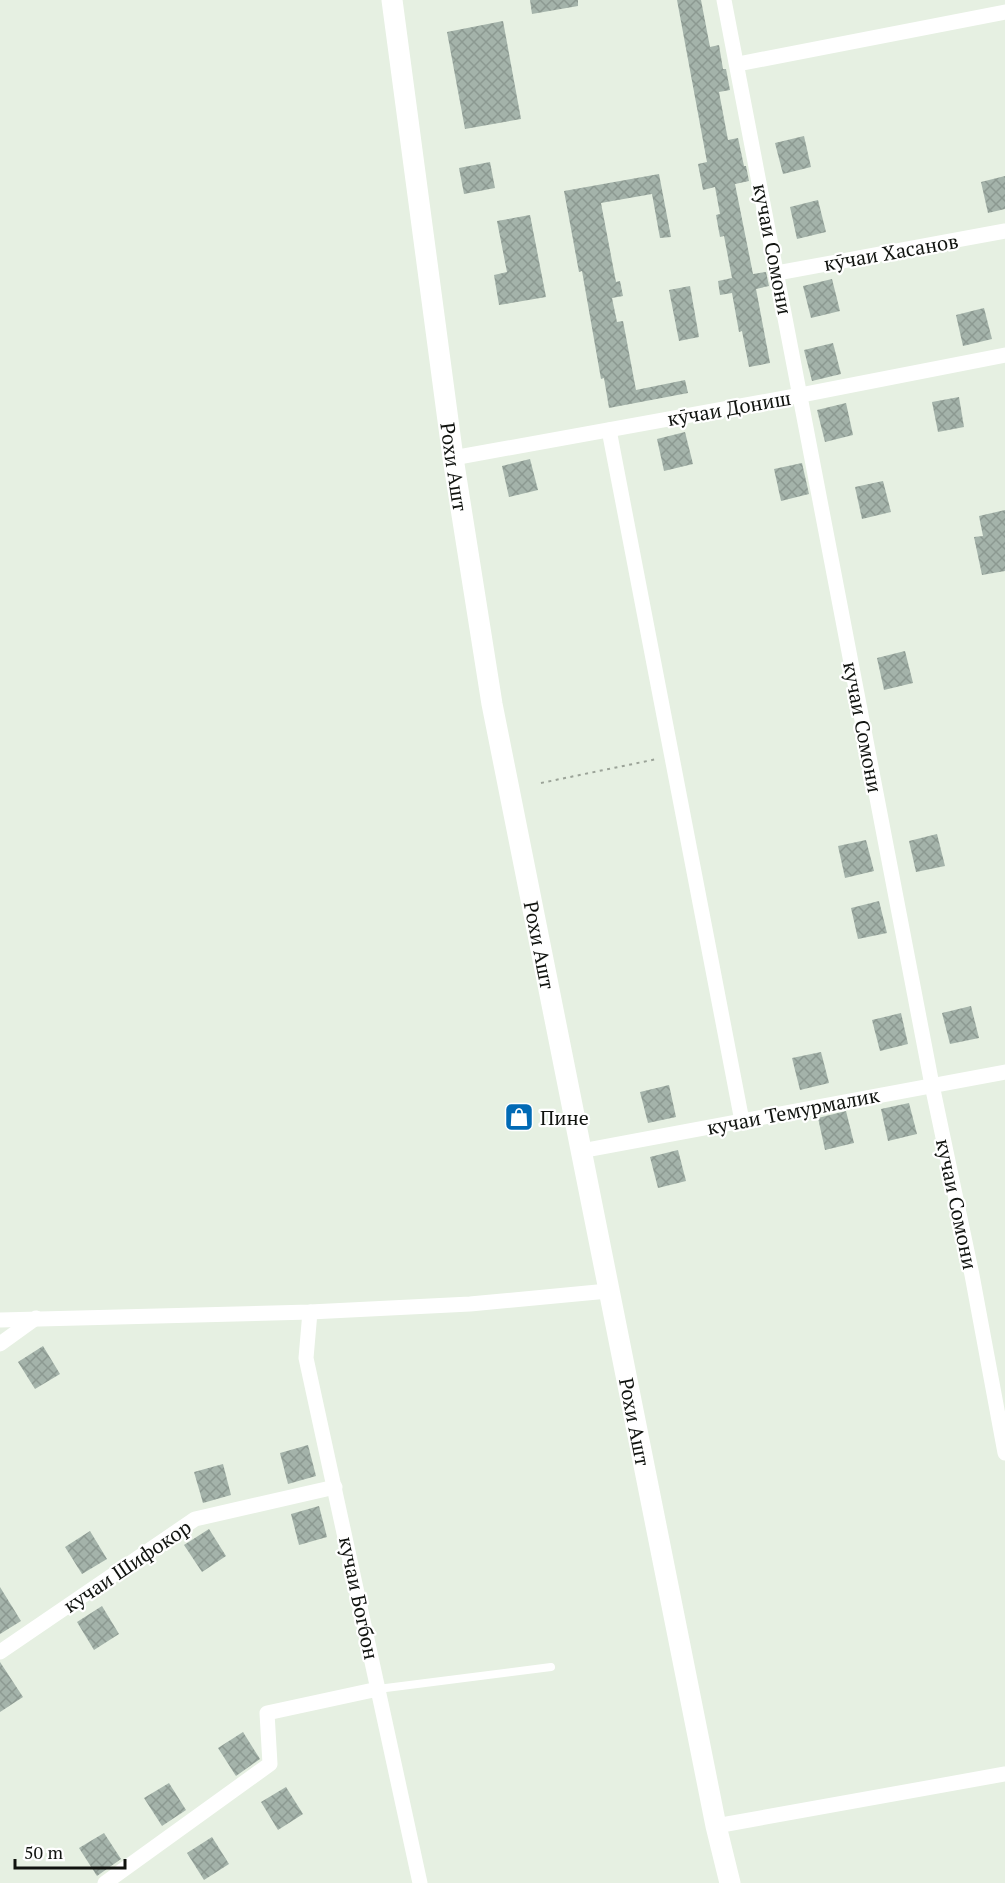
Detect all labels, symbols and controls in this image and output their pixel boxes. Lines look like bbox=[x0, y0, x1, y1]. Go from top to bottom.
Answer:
street label: кучаи Сомони bbox=[747, 181, 799, 317]
street label: кӯчаи Хасанов bbox=[822, 227, 960, 277]
street label: кӯчаи Дониш bbox=[665, 384, 793, 432]
street label: Рохи Ашт bbox=[435, 421, 475, 513]
street label: кучаи Сомони bbox=[837, 659, 889, 795]
street label: Рохи Ашт bbox=[518, 899, 562, 992]
street label: кучаи Темурмалик bbox=[704, 1081, 882, 1141]
shop icon: Пине bbox=[503, 1101, 535, 1133]
place label: Пине bbox=[540, 1104, 589, 1131]
street label: кучаи Сомони bbox=[930, 1136, 984, 1272]
street label: Рохи Ашт bbox=[613, 1375, 657, 1468]
street label: кучаи Шифокор bbox=[58, 1513, 196, 1619]
street label: кучаи Богбон bbox=[333, 1534, 385, 1662]
scale bar bbox=[15, 1832, 124, 1870]
text: 50 m bbox=[24, 1840, 64, 1864]

